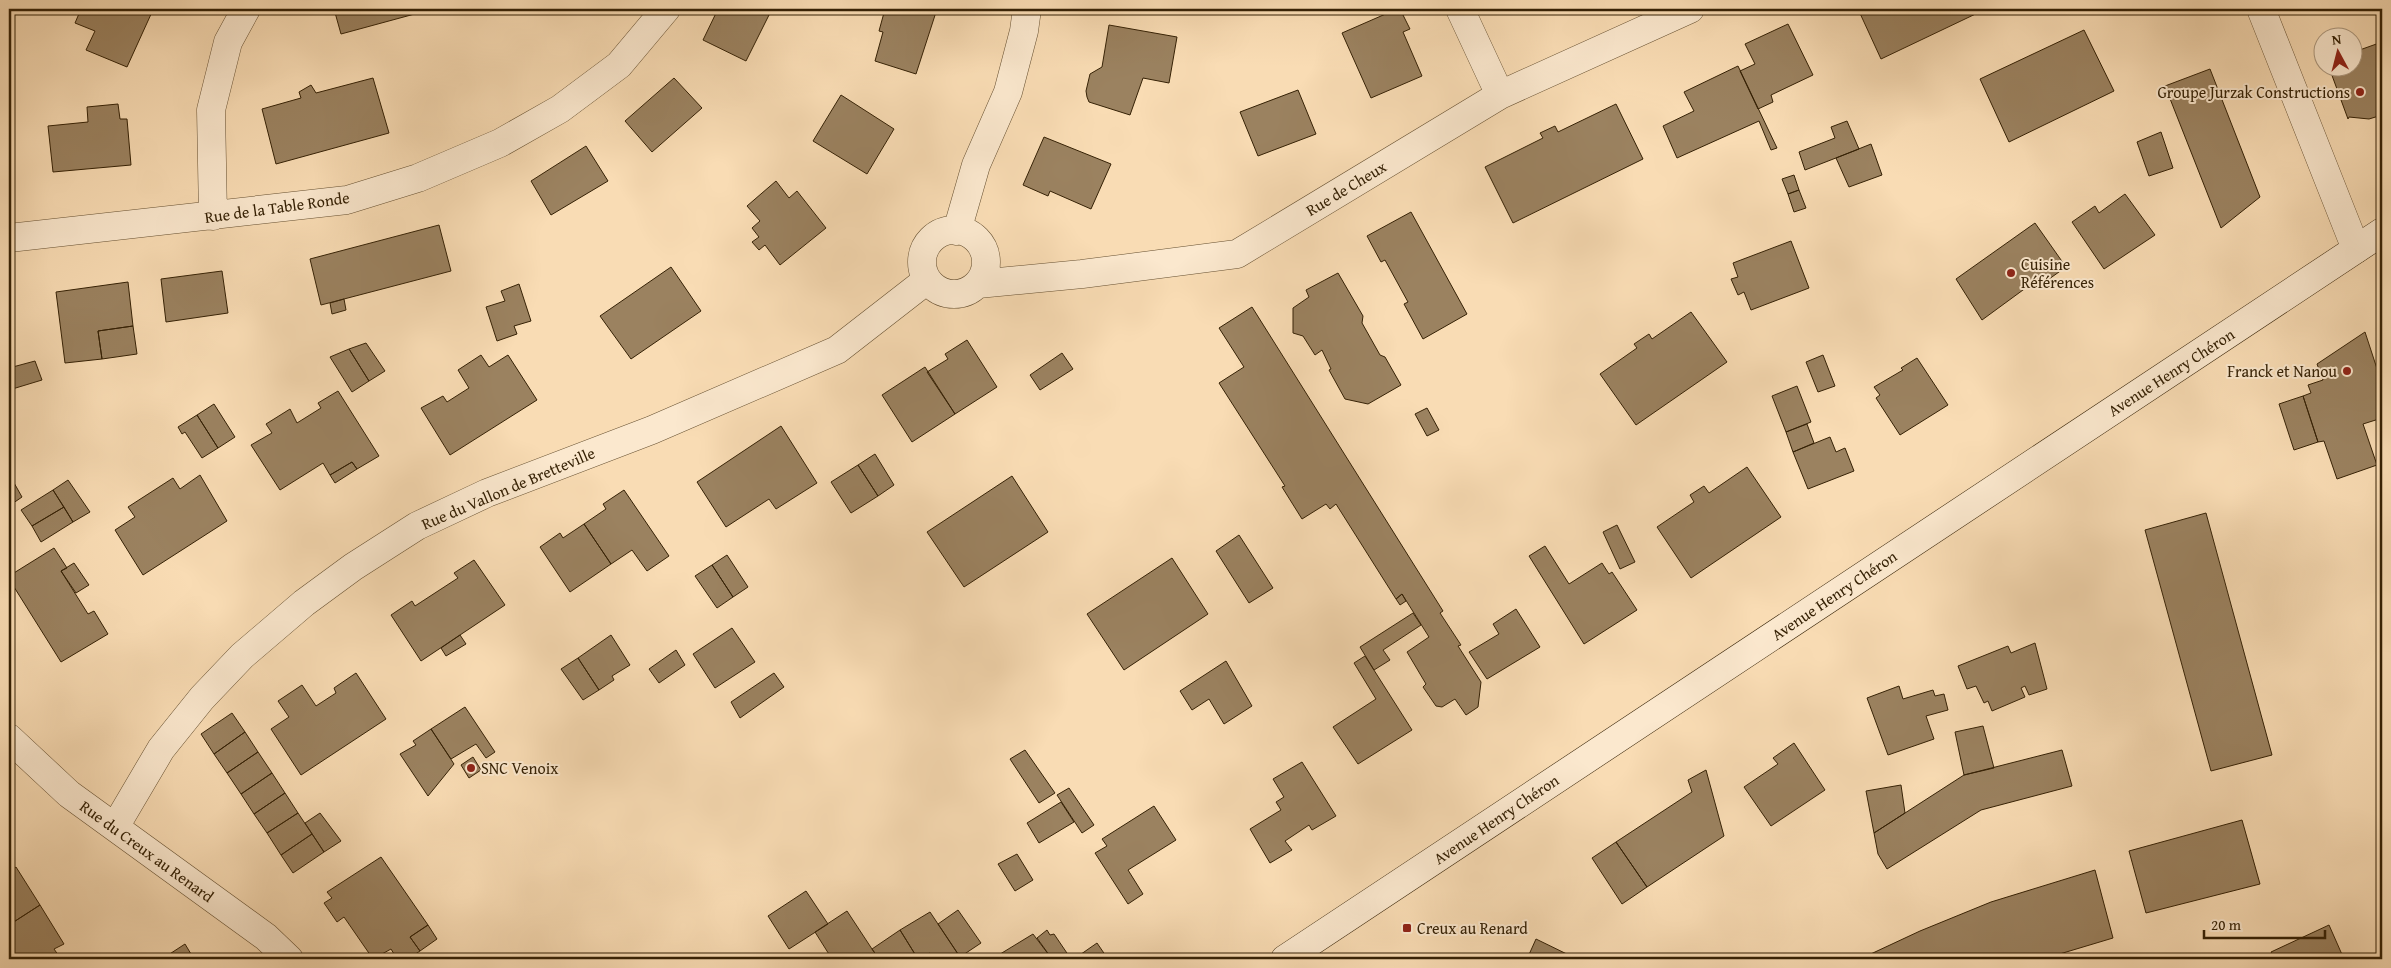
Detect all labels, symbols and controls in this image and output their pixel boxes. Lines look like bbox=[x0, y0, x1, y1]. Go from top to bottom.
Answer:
north arrow bbox=[2314, 28, 2364, 78]
text: N bbox=[2331, 29, 2343, 50]
place label: Groupe Jurzak Constructions bbox=[2157, 80, 2350, 104]
marker: Groupe Jurzak Constructions bbox=[2354, 86, 2366, 98]
street label: Rue de Cheux bbox=[1301, 154, 1392, 222]
street label: Rue de la Table Ronde bbox=[203, 185, 351, 229]
place label: Cuisine Références bbox=[2021, 252, 2094, 294]
marker: Cuisine Références bbox=[2005, 267, 2017, 279]
street label: Avenue Henry Chéron bbox=[2103, 322, 2239, 422]
place label: Franck et Nanou bbox=[2227, 359, 2337, 383]
marker: Franck et Nanou bbox=[2341, 365, 2353, 377]
street label: Rue du Vallon de Bretteville bbox=[417, 440, 599, 536]
street label: Avenue Henry Chéron bbox=[1767, 544, 1901, 646]
place label: SNC Venoix bbox=[481, 756, 559, 780]
marker: SNC Venoix bbox=[465, 762, 477, 774]
street label: Avenue Henry Chéron bbox=[1429, 768, 1563, 870]
street label: Rue du Creux au Renard bbox=[75, 794, 219, 908]
scale bar bbox=[2204, 908, 2325, 940]
text: 20 m bbox=[2211, 914, 2242, 935]
place label: Creux au Renard bbox=[1417, 916, 1528, 940]
marker: Creux au Renard bbox=[1401, 922, 1413, 934]

